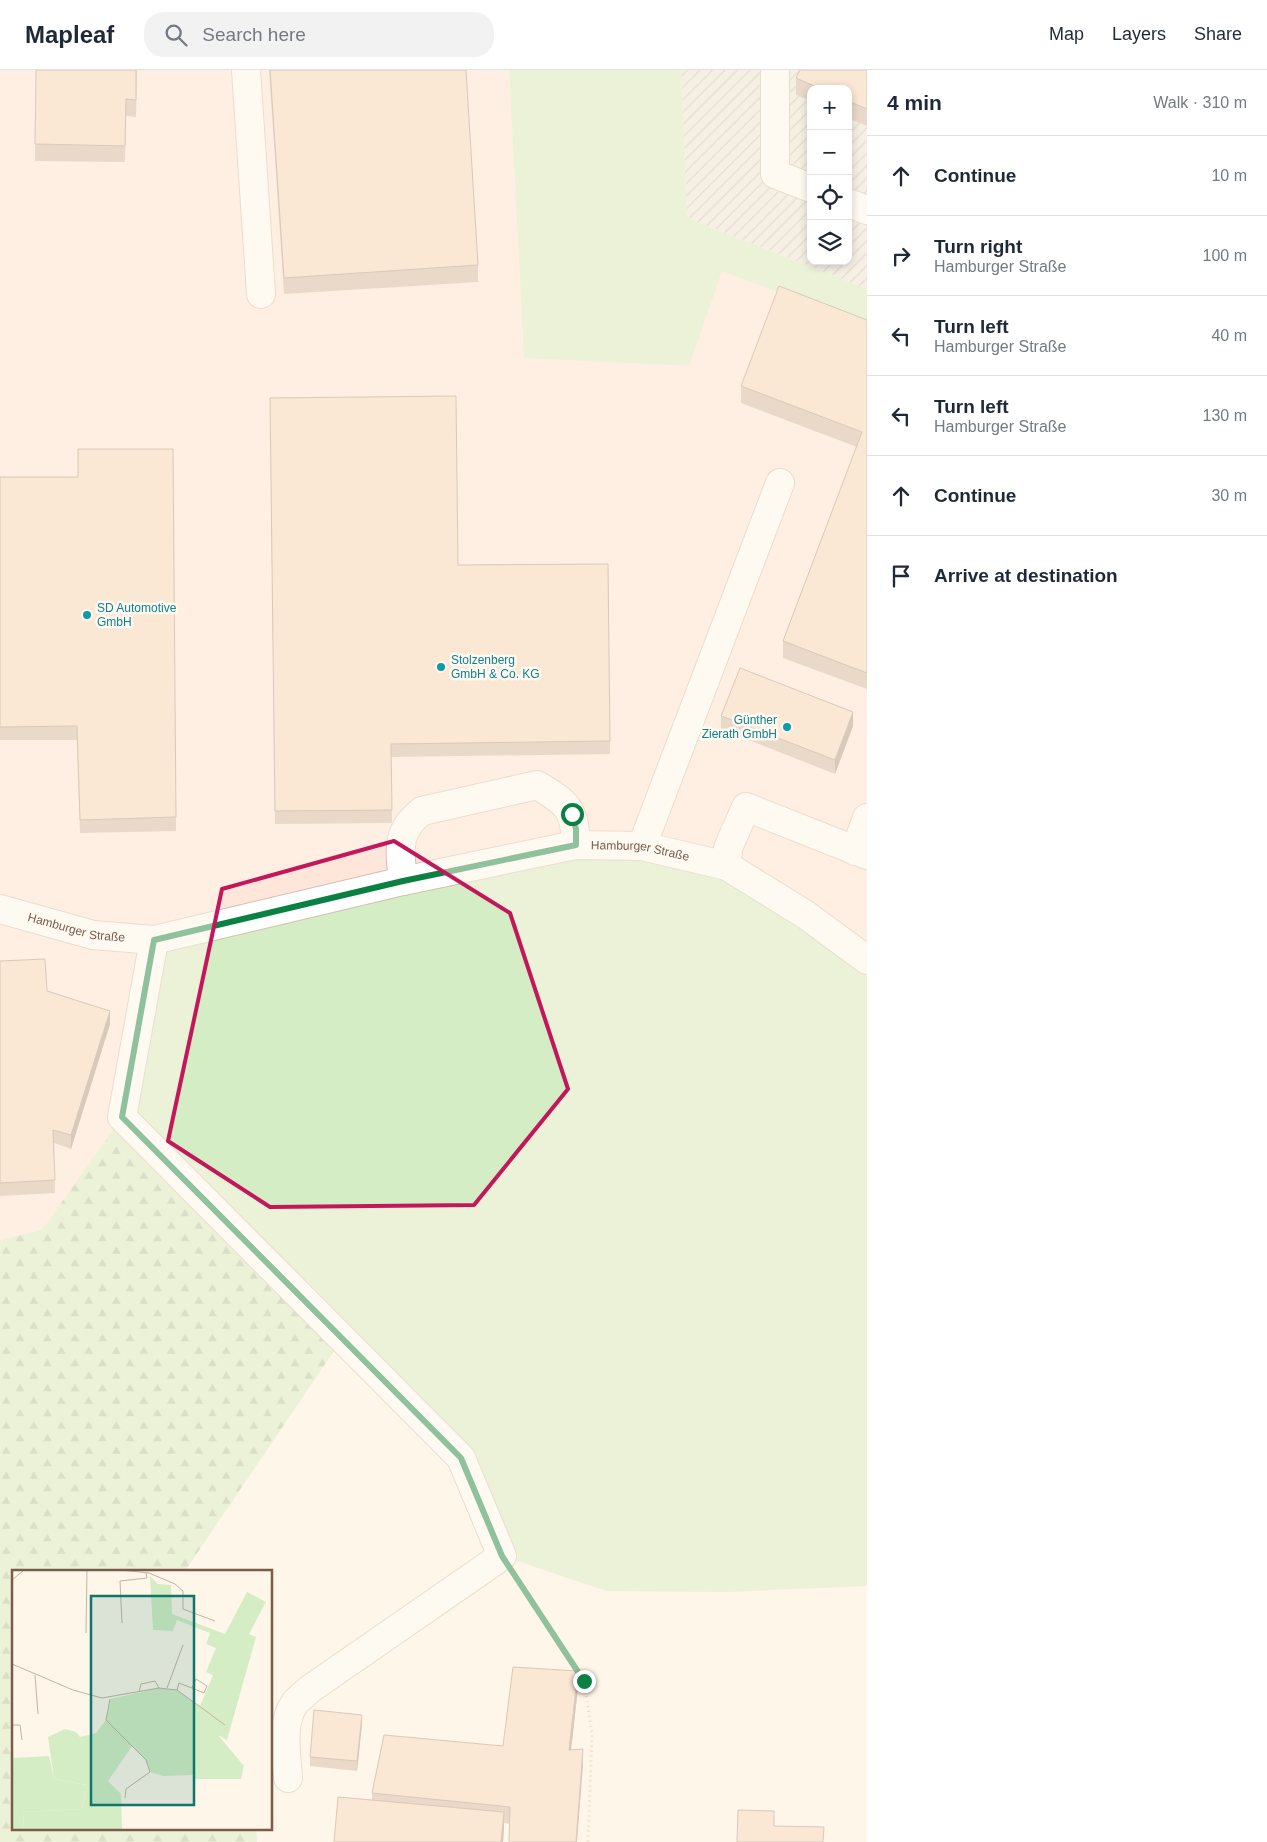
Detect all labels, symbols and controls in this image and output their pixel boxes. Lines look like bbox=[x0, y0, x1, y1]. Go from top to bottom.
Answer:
search box bbox=[144, 12, 494, 57]
text: Mapleaf bbox=[25, 21, 114, 48]
icon: search bbox=[162, 21, 190, 49]
text: Search here bbox=[202, 24, 306, 45]
text: Map bbox=[1049, 24, 1084, 44]
text: Layers bbox=[1112, 24, 1166, 44]
text: Share bbox=[1194, 24, 1242, 44]
map controls bbox=[807, 85, 852, 265]
button: + bbox=[807, 85, 852, 130]
text: 4 min bbox=[887, 91, 942, 114]
text: Walk · 310 m bbox=[1153, 94, 1247, 111]
button: − bbox=[807, 130, 852, 175]
icon: ahead bbox=[887, 162, 915, 190]
text: Continue bbox=[934, 165, 1016, 186]
text: 10 m bbox=[1211, 167, 1247, 184]
button: locate bbox=[807, 175, 852, 220]
button: layers bbox=[807, 220, 852, 265]
text: Turn right bbox=[934, 236, 1022, 257]
icon: right bbox=[887, 242, 915, 270]
text: 100 m bbox=[1203, 247, 1247, 264]
text: Hamburger Straße bbox=[934, 258, 1067, 275]
text: Turn left bbox=[934, 316, 1009, 337]
icon: left bbox=[887, 322, 915, 350]
text: 40 m bbox=[1211, 327, 1247, 344]
text: Hamburger Straße bbox=[934, 338, 1067, 355]
text: Turn left bbox=[934, 396, 1009, 417]
icon: left bbox=[887, 402, 915, 430]
text: 130 m bbox=[1203, 407, 1247, 424]
text: Hamburger Straße bbox=[934, 418, 1067, 435]
icon: ahead bbox=[887, 482, 915, 510]
text: Continue bbox=[934, 485, 1016, 506]
text: 30 m bbox=[1211, 487, 1247, 504]
icon: arrive bbox=[887, 562, 915, 590]
text: Arrive at destination bbox=[934, 565, 1118, 586]
place label: SD Automotive GmbH bbox=[97, 601, 177, 629]
marker: SD Automotive GmbH bbox=[81, 609, 93, 621]
place label: Stolzenberg GmbH & Co. KG bbox=[451, 653, 540, 681]
marker: Stolzenberg GmbH & Co. KG bbox=[435, 661, 447, 673]
place label: Günther Zierath GmbH bbox=[702, 713, 777, 741]
marker: Günther Zierath GmbH bbox=[781, 721, 793, 733]
route start bbox=[561, 803, 584, 826]
street label: Hamburger Straße bbox=[591, 838, 691, 864]
street label: Hamburger Straße bbox=[26, 910, 126, 945]
inset map bbox=[12, 1570, 272, 1830]
route end bbox=[573, 1670, 596, 1693]

